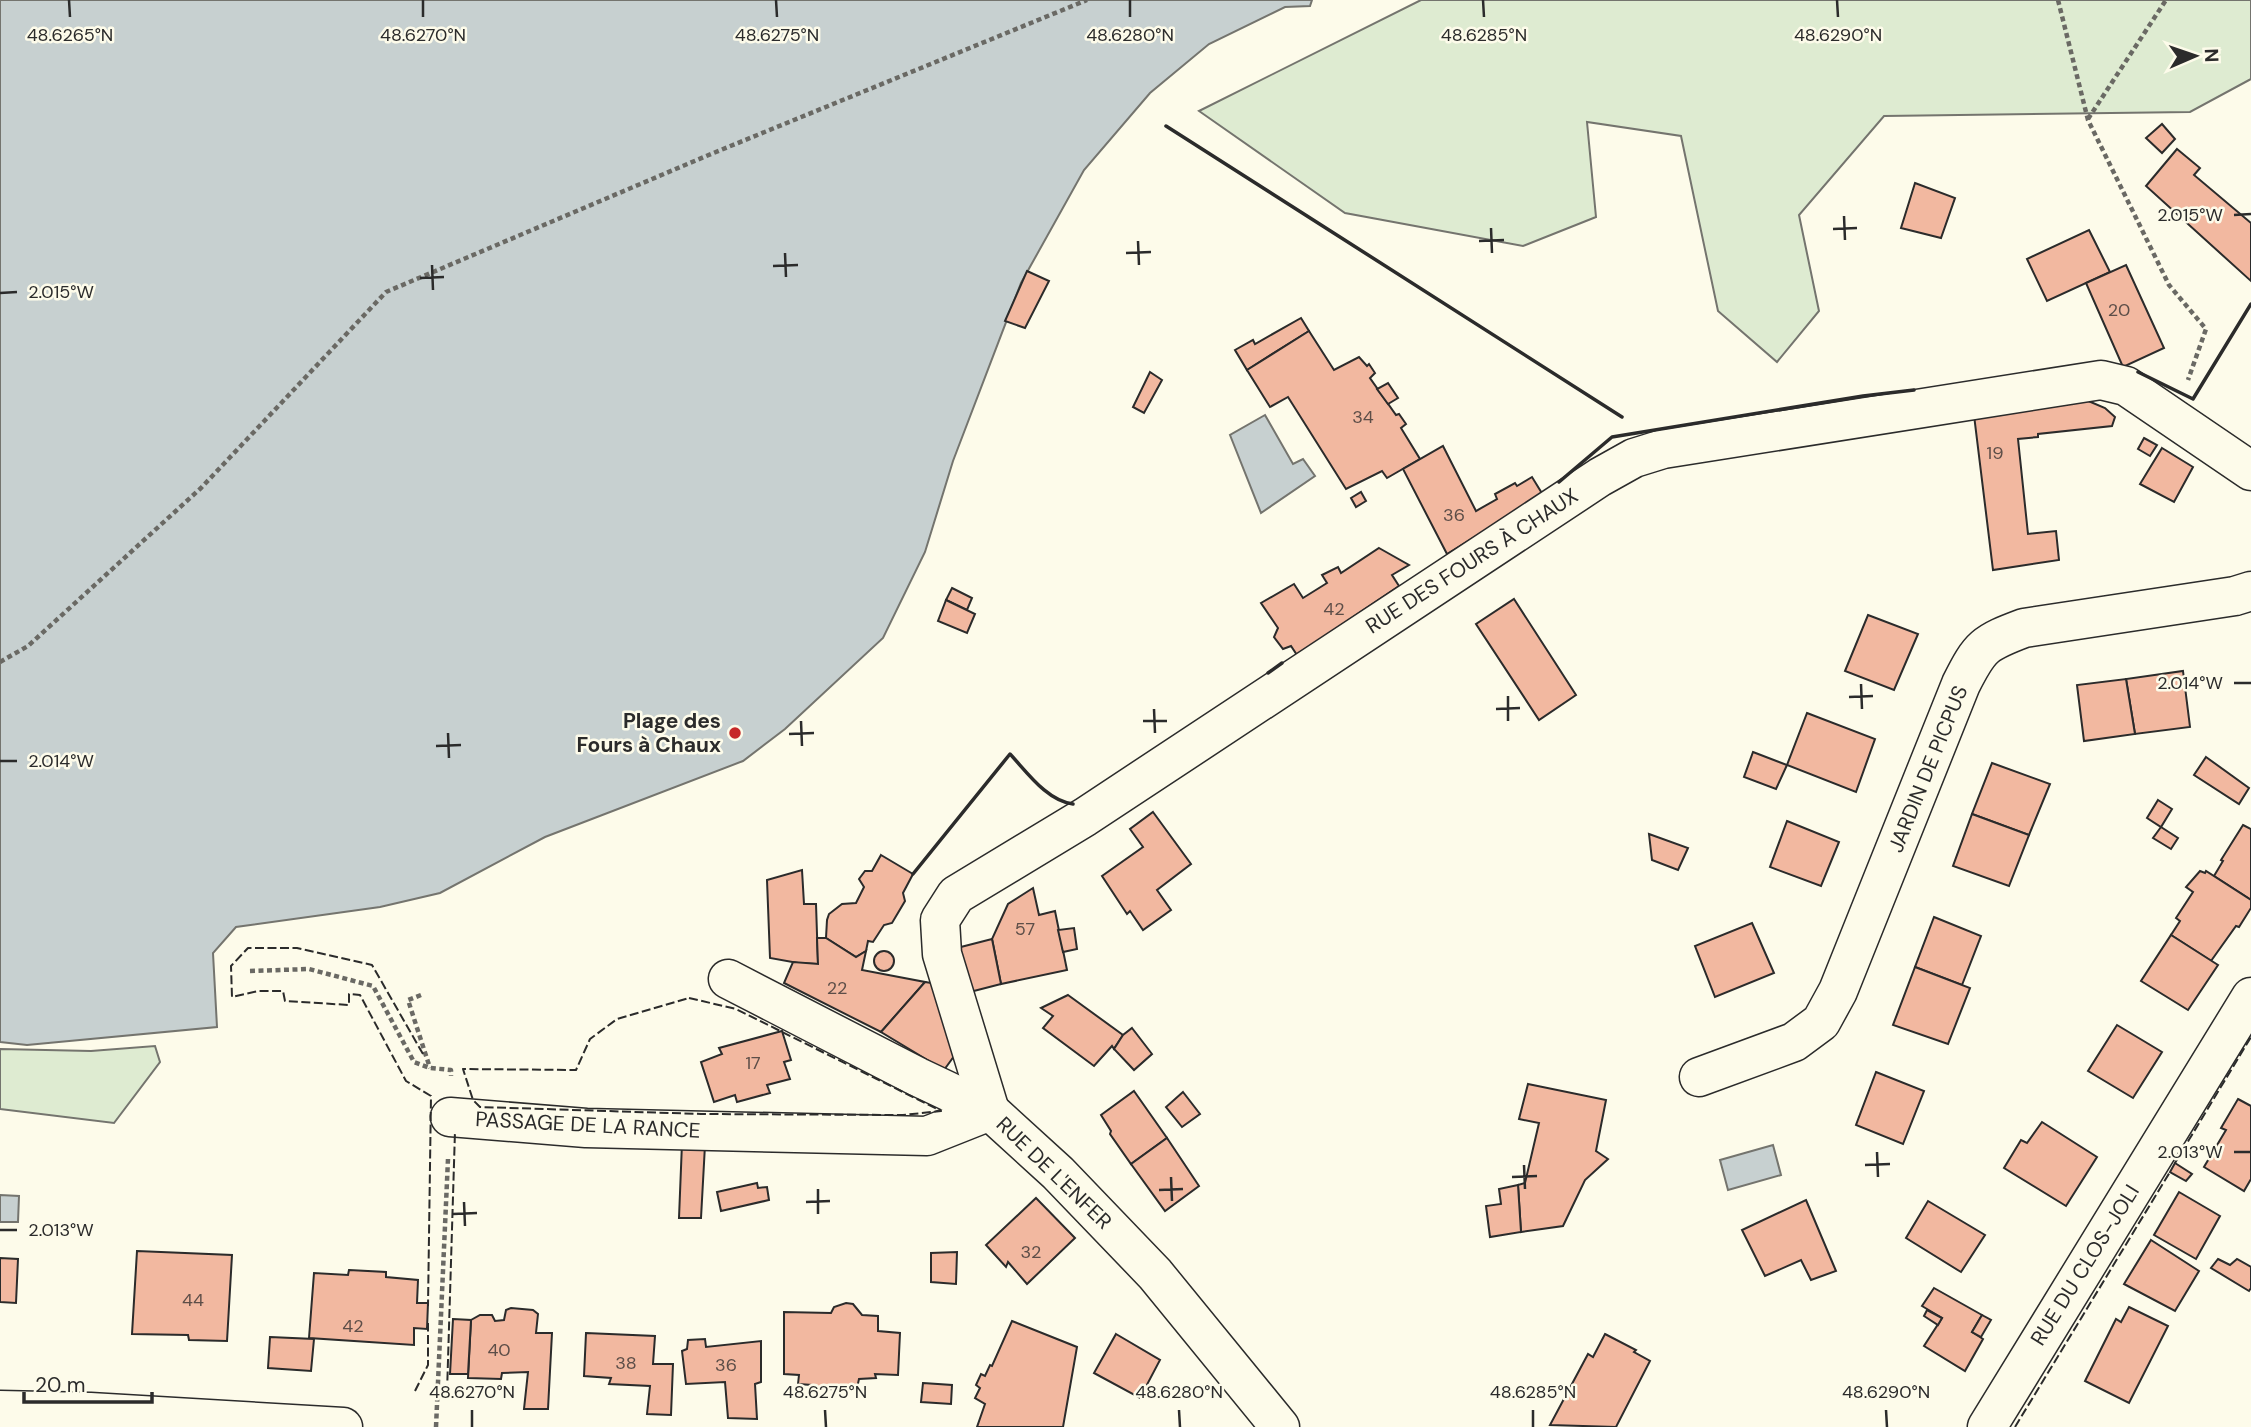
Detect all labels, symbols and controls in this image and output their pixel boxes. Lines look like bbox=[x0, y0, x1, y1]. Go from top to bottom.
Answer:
north arrow bbox=[2160, 21, 2230, 91]
text: 48.6265°N bbox=[27, 23, 113, 47]
text: 48.6270°N bbox=[380, 23, 466, 47]
text: 48.6275°N bbox=[735, 23, 819, 47]
text: 48.6280°N bbox=[1086, 23, 1174, 47]
text: 48.6285°N bbox=[1441, 23, 1527, 47]
text: 48.6290°N bbox=[1794, 23, 1882, 47]
text: N bbox=[2199, 48, 2224, 63]
text: 2.015°W bbox=[2157, 203, 2223, 227]
text: 2.015°W bbox=[28, 280, 94, 304]
house number: 20 bbox=[2108, 298, 2130, 322]
house number: 34 bbox=[1352, 405, 1374, 429]
house number: 19 bbox=[1987, 441, 2003, 465]
street label: RUE DES FOURS À CHAUX bbox=[1360, 482, 1584, 640]
house number: 36 bbox=[1443, 503, 1465, 527]
house number: 42 bbox=[1323, 597, 1345, 621]
text: 2.014°W bbox=[2157, 671, 2223, 695]
street label: JARDIN DE PICPUS bbox=[1882, 681, 1974, 857]
place label: Plage des Fours à Chaux bbox=[576, 707, 721, 759]
marker: Plage des Fours à Chaux bbox=[727, 725, 743, 741]
text: 2.014°W bbox=[28, 749, 94, 773]
house number: 57 bbox=[1015, 917, 1035, 941]
house number: 22 bbox=[827, 976, 847, 1000]
house number: 17 bbox=[745, 1051, 761, 1075]
street label: PASSAGE DE LA RANCE bbox=[475, 1105, 701, 1145]
street label: RUE DE L'ENFER bbox=[990, 1111, 1118, 1235]
text: 2.013°W bbox=[2157, 1140, 2223, 1164]
street label: RUE DU CLOS-JOLI bbox=[2024, 1179, 2146, 1351]
text: 2.013°W bbox=[28, 1218, 94, 1242]
house number: 32 bbox=[1020, 1240, 1042, 1264]
house number: 44 bbox=[182, 1288, 204, 1312]
house number: 42 bbox=[342, 1314, 364, 1338]
house number: 40 bbox=[487, 1338, 511, 1362]
house number: 38 bbox=[615, 1351, 637, 1375]
house number: 36 bbox=[715, 1353, 737, 1377]
scale bar bbox=[24, 1360, 152, 1404]
text: 20 m bbox=[35, 1371, 86, 1399]
text: 48.6270°N bbox=[429, 1380, 515, 1404]
text: 48.6275°N bbox=[783, 1380, 867, 1404]
text: 48.6280°N bbox=[1135, 1380, 1223, 1404]
text: 48.6285°N bbox=[1490, 1380, 1576, 1404]
text: 48.6290°N bbox=[1842, 1380, 1930, 1404]

